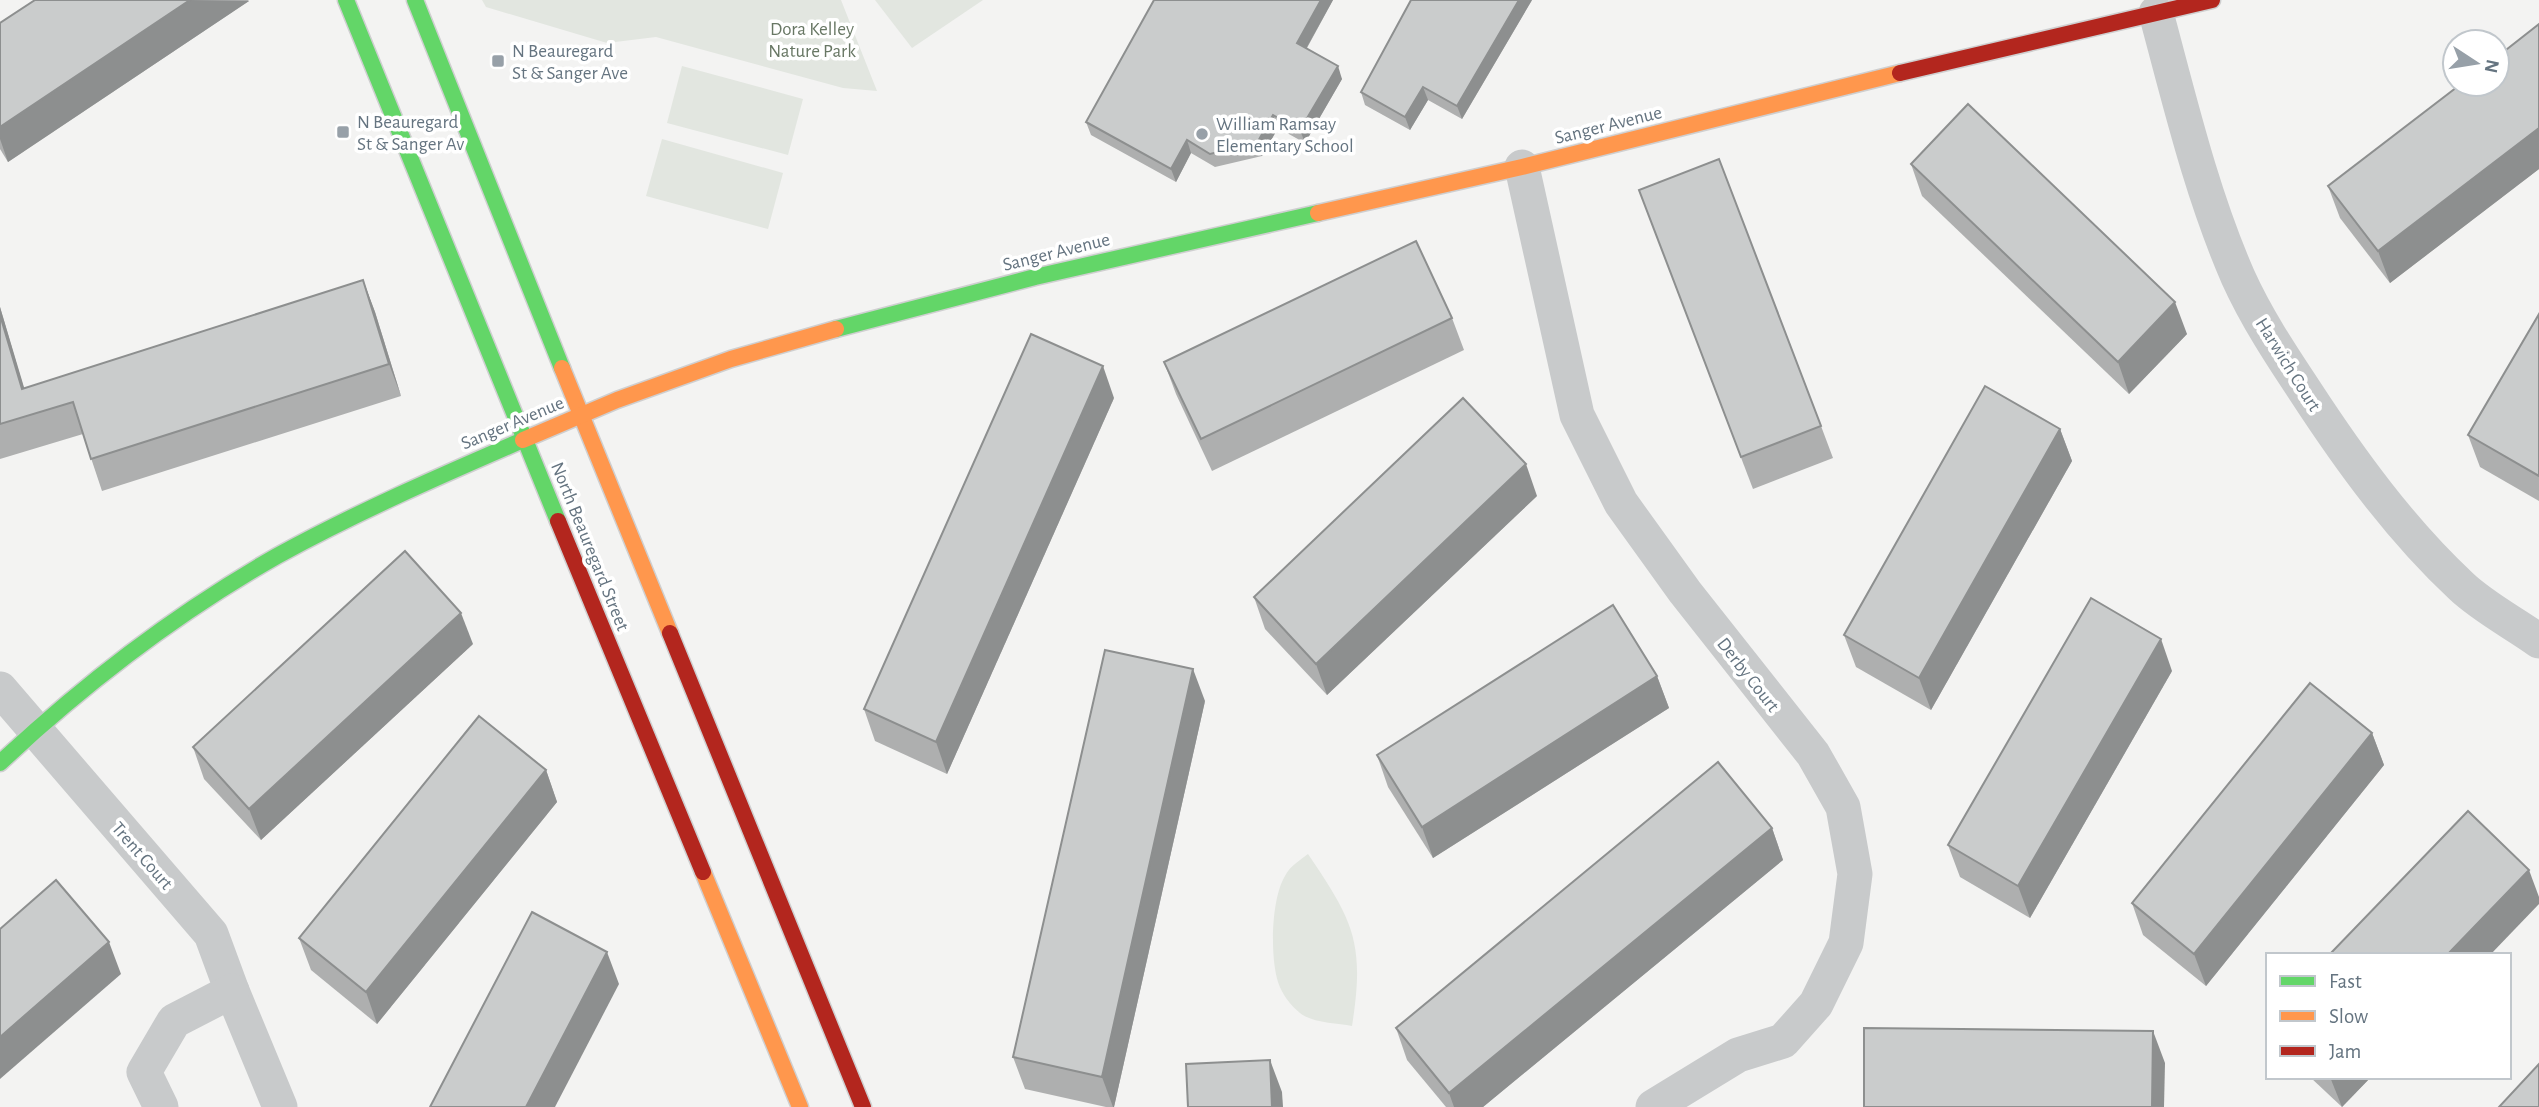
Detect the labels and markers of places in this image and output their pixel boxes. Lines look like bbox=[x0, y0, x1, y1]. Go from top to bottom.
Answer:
place label: N Beauregard St & Sanger Ave bbox=[512, 42, 628, 83]
marker: N Beauregard St & Sanger Ave bbox=[490, 53, 506, 69]
place label: N Beauregard St & Sanger Av bbox=[357, 113, 464, 154]
place label: William Ramsay Elementary School bbox=[1216, 115, 1354, 156]
marker: N Beauregard St & Sanger Av bbox=[335, 124, 351, 140]
marker: William Ramsay Elementary School bbox=[1194, 126, 1210, 142]

